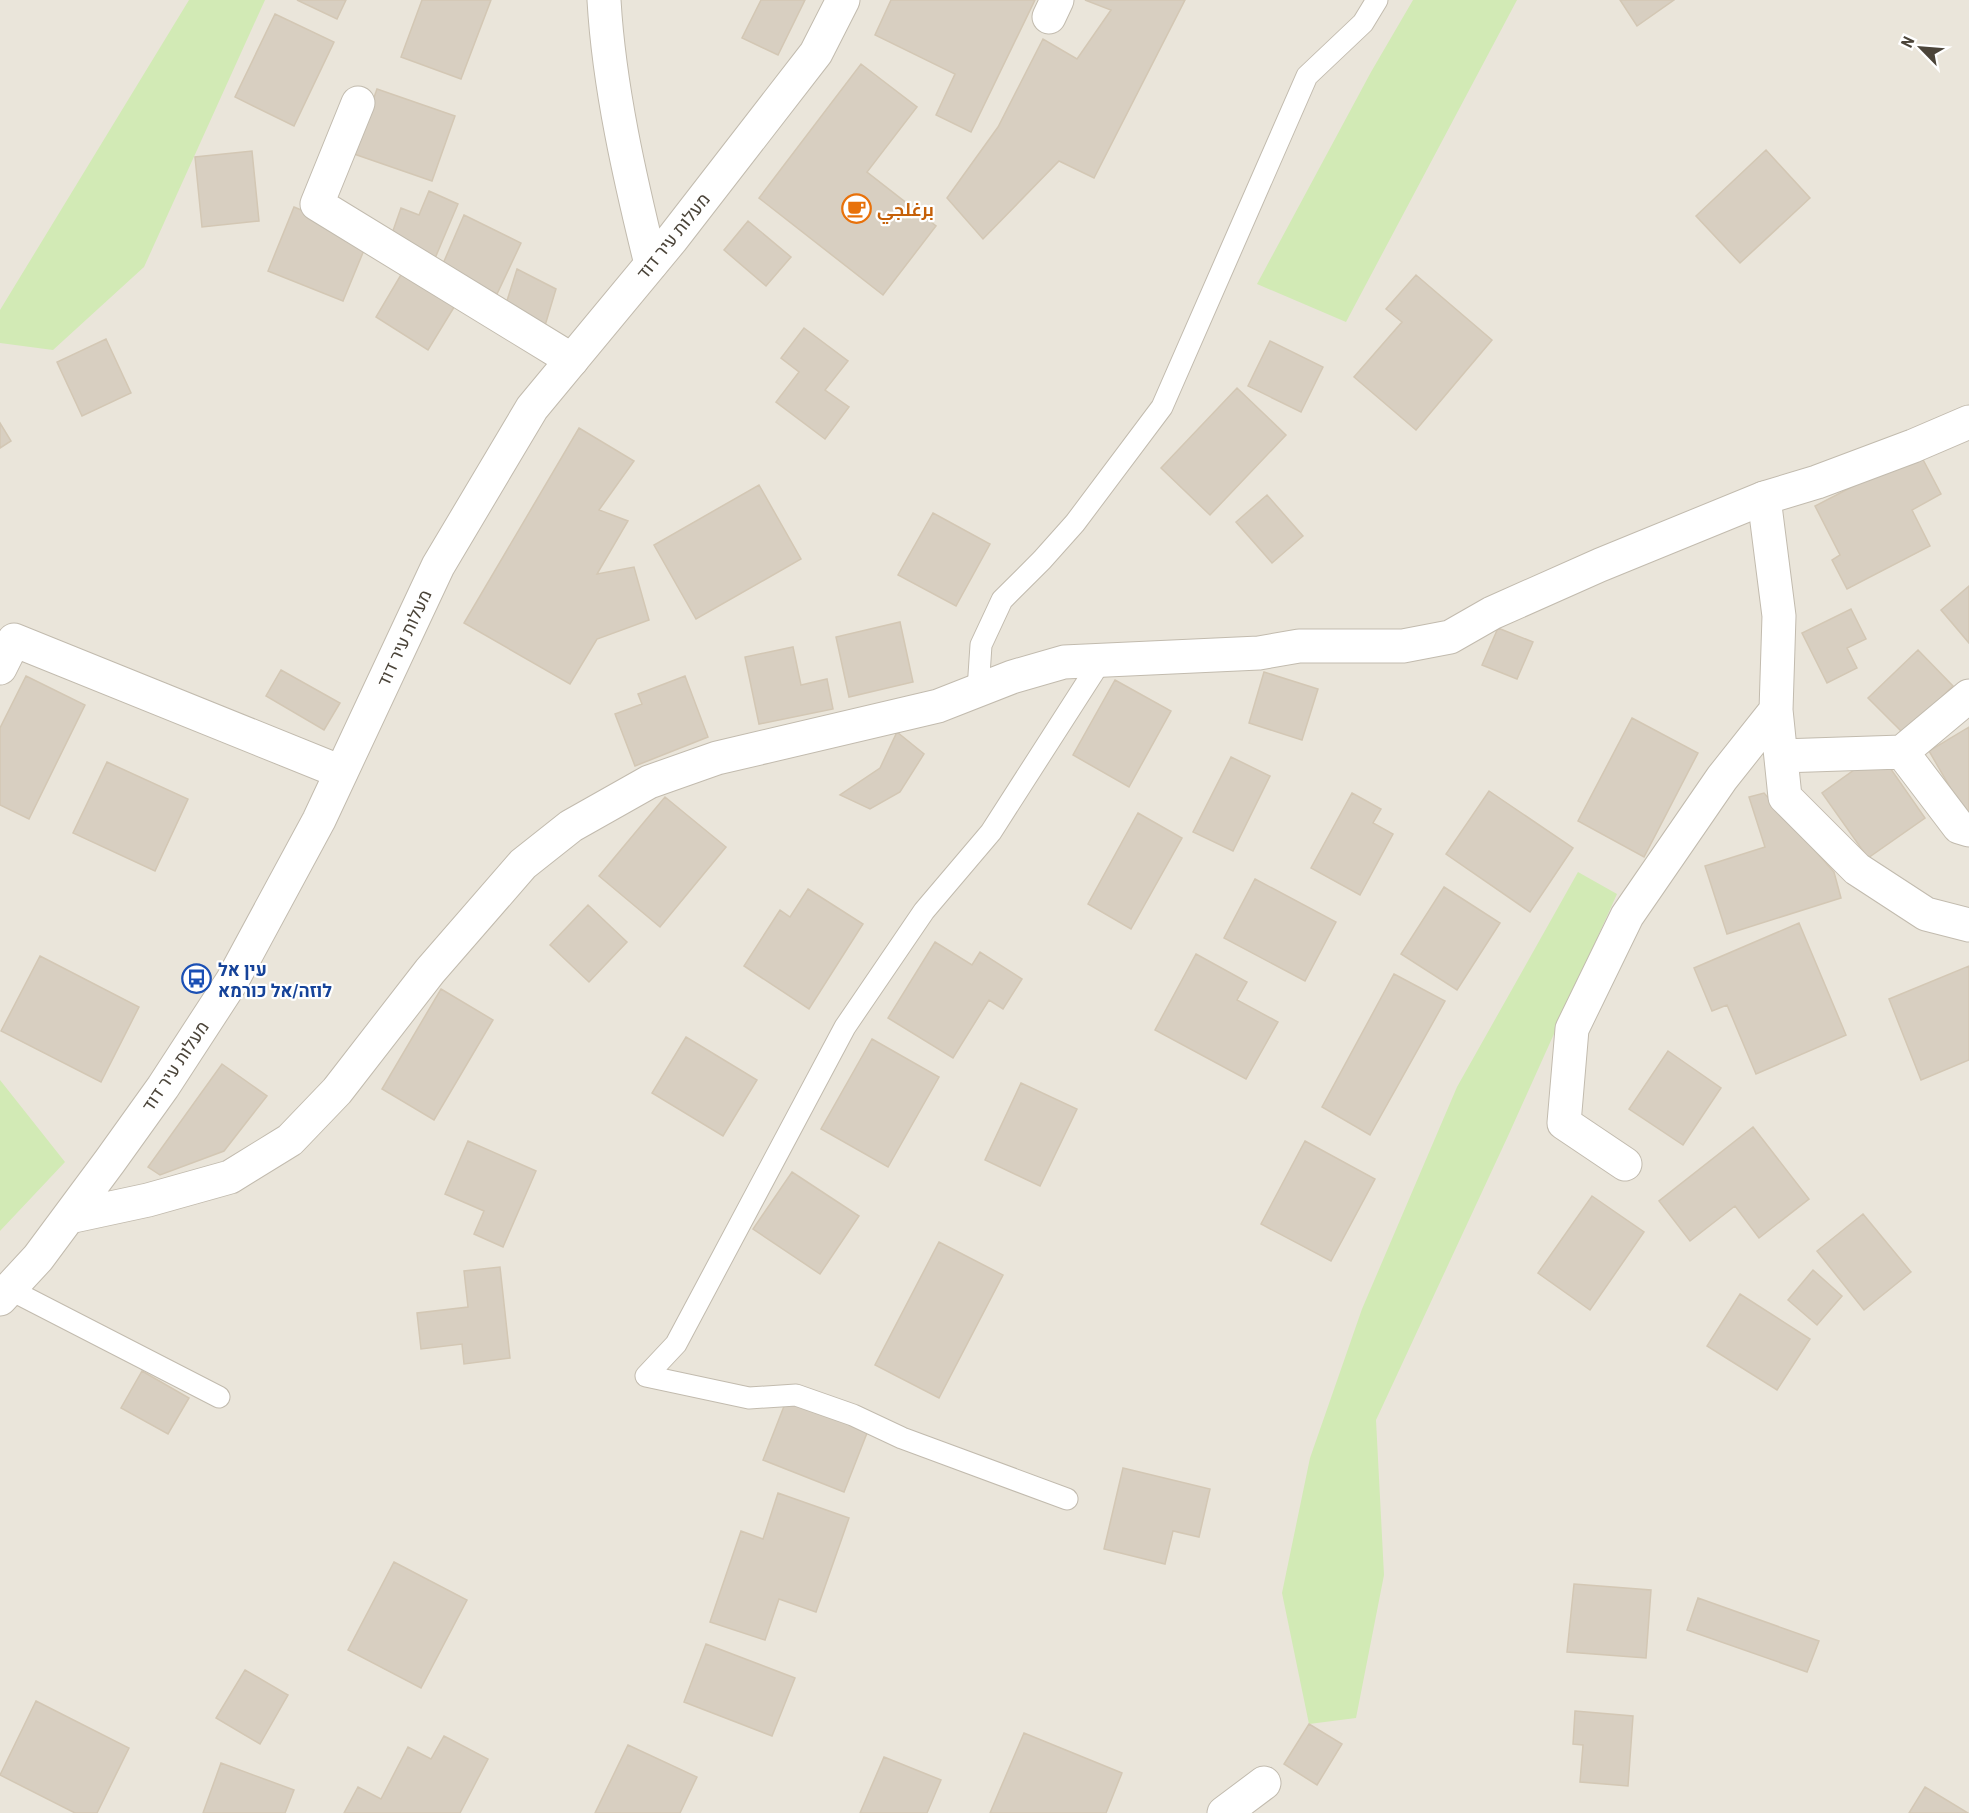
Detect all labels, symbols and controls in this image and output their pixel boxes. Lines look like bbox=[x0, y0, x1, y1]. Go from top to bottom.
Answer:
north arrow bbox=[1891, 18, 1951, 78]
text: N bbox=[1897, 33, 1919, 50]
street label: מעלות עיר דוד bbox=[632, 189, 714, 283]
cafe icon: برغلجي bbox=[840, 193, 872, 225]
place label: برغلجي bbox=[877, 199, 934, 225]
street label: מעלות עיר דוד bbox=[372, 586, 436, 690]
place label: עין אל לוזה/אל כורמא bbox=[218, 959, 332, 1001]
bus stop icon: עין אל לוזה/אל כורמא bbox=[181, 963, 213, 995]
street label: מעלות עיר דוד bbox=[137, 1017, 213, 1115]

